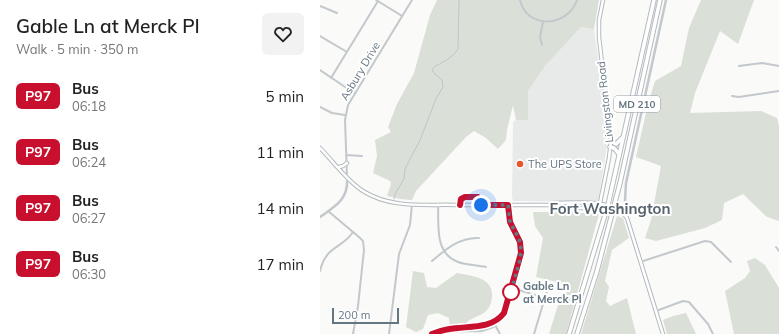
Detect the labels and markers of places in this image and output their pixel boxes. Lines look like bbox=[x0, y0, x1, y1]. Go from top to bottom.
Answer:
place label: The UPS Store bbox=[528, 157, 602, 171]
marker: The UPS Store bbox=[515, 159, 525, 169]
place label: Gable Ln at Merck Pl bbox=[523, 279, 582, 306]
marker: Gable Ln at Merck Pl bbox=[502, 283, 520, 301]

